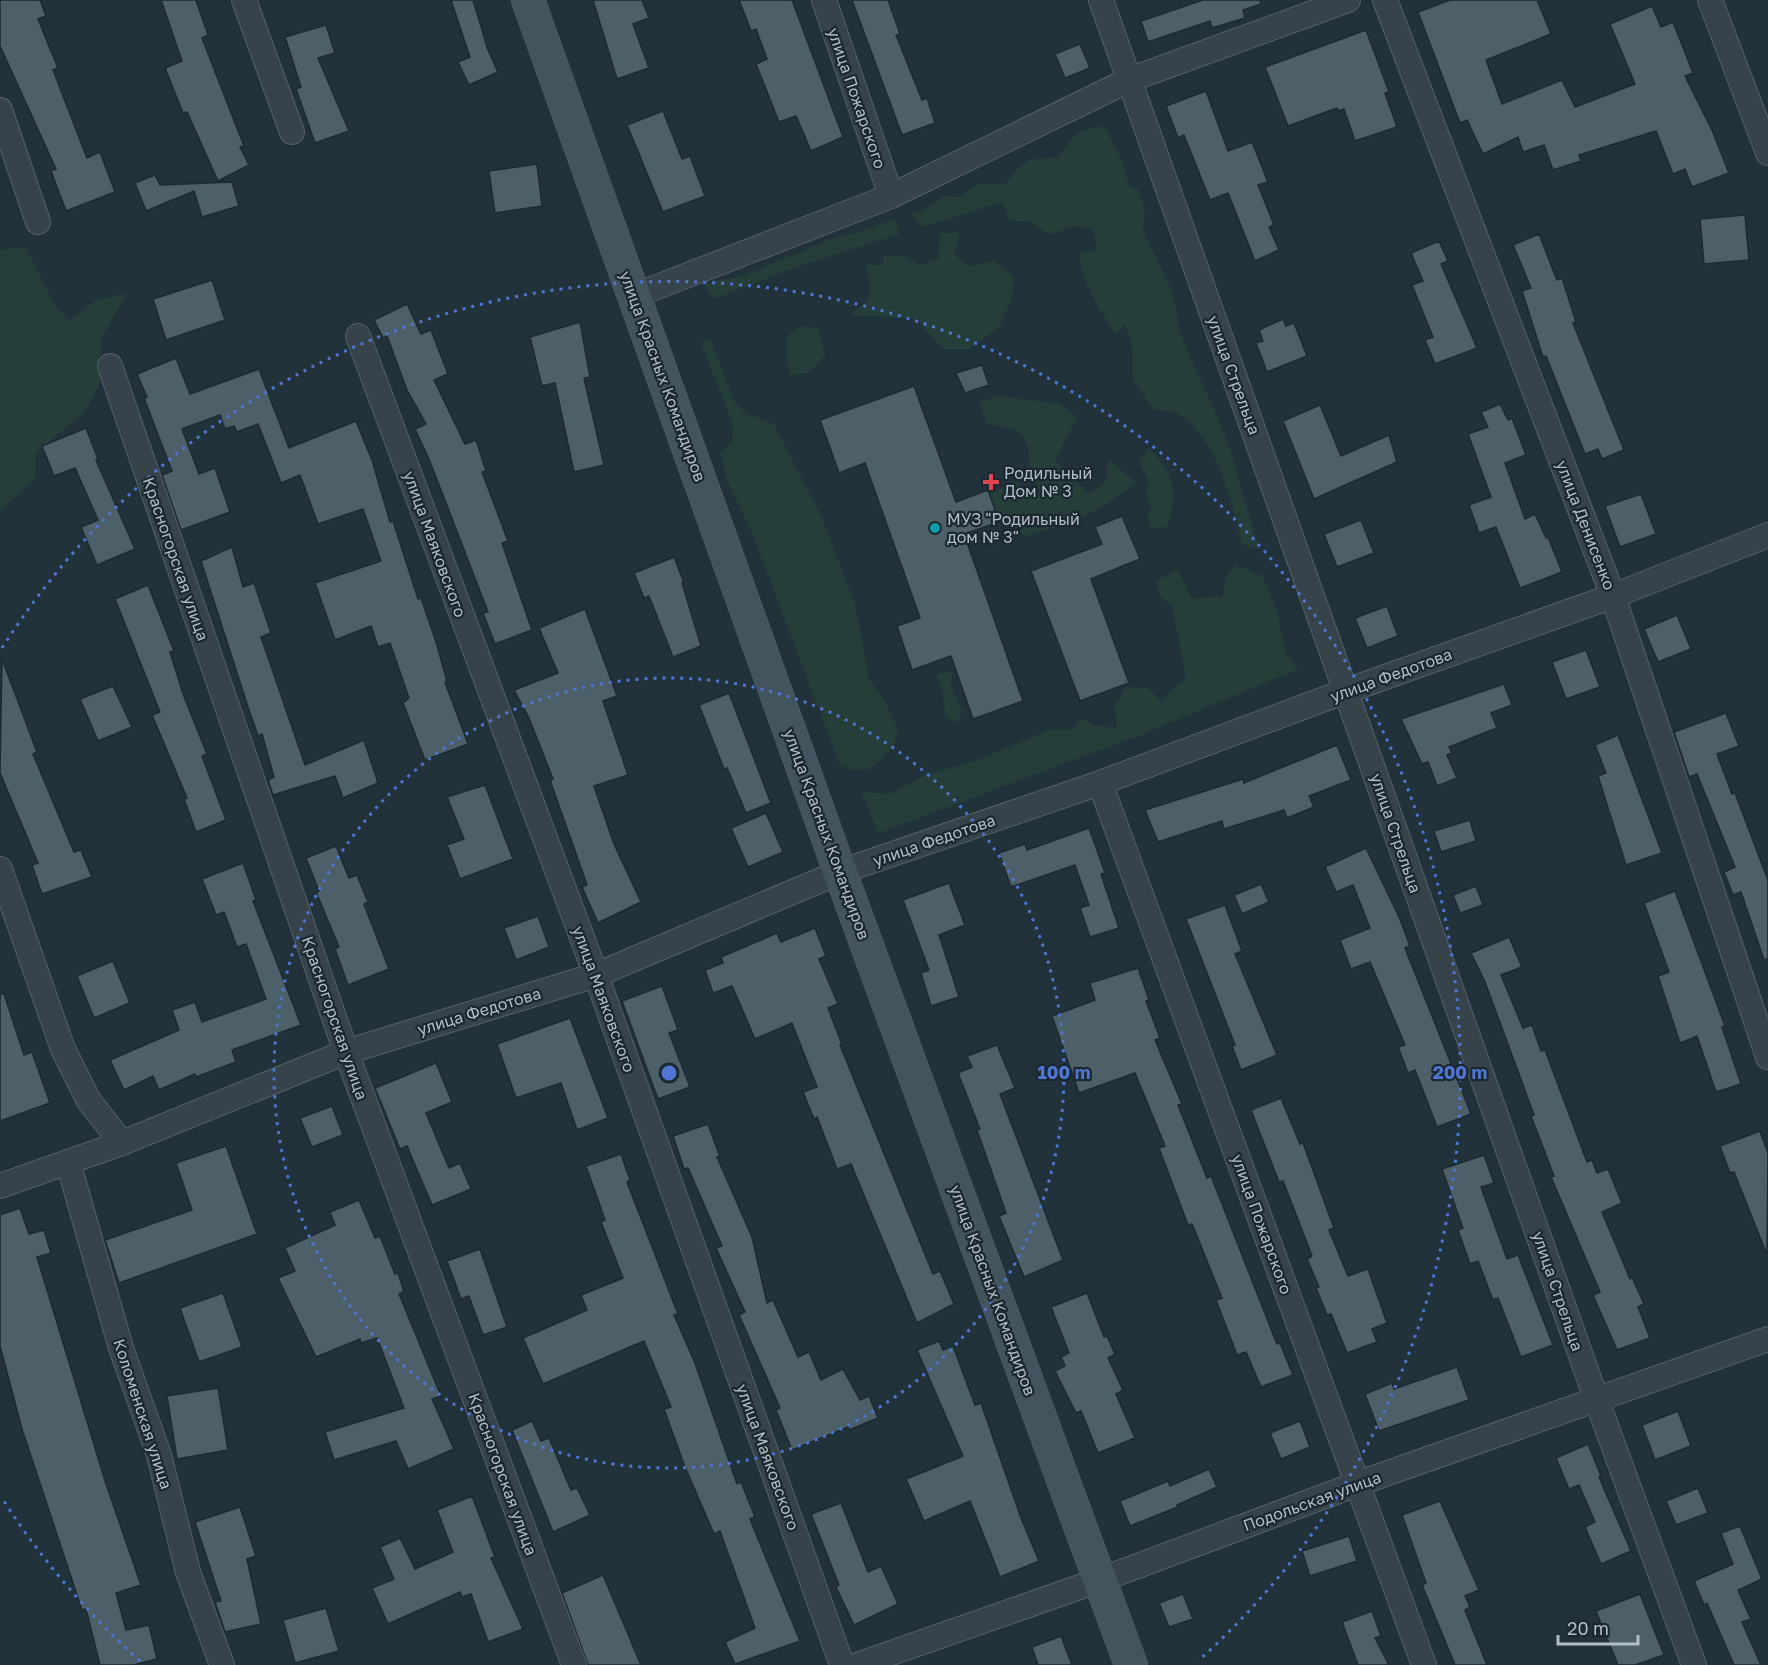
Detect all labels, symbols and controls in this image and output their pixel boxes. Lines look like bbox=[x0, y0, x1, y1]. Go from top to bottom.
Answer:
street label: улица Пожарского bbox=[824, 25, 890, 171]
street label: улица Красных Командиров bbox=[616, 268, 710, 484]
street label: улица Стрельца bbox=[1203, 313, 1265, 437]
street label: улица Денисенко bbox=[1552, 457, 1620, 593]
place label: Родильный Дом № 3 bbox=[1004, 463, 1092, 501]
street label: улица Маяковского bbox=[399, 468, 471, 620]
marker: Родильный Дом № 3 bbox=[982, 473, 1000, 491]
street label: Красногорская улица bbox=[139, 475, 213, 643]
place label: МУЗ "Родильный дом № 3" bbox=[947, 509, 1080, 547]
marker: МУЗ "Родильный дом № 3" bbox=[928, 521, 942, 535]
street label: улица Федотова bbox=[1327, 644, 1455, 706]
street label: улица Красных Командиров bbox=[780, 726, 874, 942]
street label: улица Стрельца bbox=[1366, 770, 1426, 896]
street label: улица Федотова bbox=[870, 810, 998, 870]
street label: улица Маяковского bbox=[568, 923, 640, 1075]
street label: Красногорская улица bbox=[298, 934, 372, 1102]
street label: улица Федотова bbox=[415, 983, 543, 1039]
text: 100 m bbox=[1038, 1061, 1090, 1083]
text: 200 m bbox=[1433, 1061, 1487, 1083]
centre of rings bbox=[659, 1063, 679, 1083]
street label: улица Пожарского bbox=[1227, 1151, 1297, 1297]
street label: улица Красных Командиров bbox=[946, 1182, 1040, 1398]
street label: улица Стрельца bbox=[1528, 1228, 1588, 1354]
street label: Коломенская улица bbox=[109, 1336, 177, 1492]
street label: улица Маяковского bbox=[732, 1381, 804, 1533]
street label: Красногорская улица bbox=[464, 1390, 542, 1558]
street label: Подольская улица bbox=[1240, 1467, 1384, 1535]
scale bar bbox=[1558, 1608, 1638, 1646]
text: 20 m bbox=[1567, 1617, 1609, 1639]

